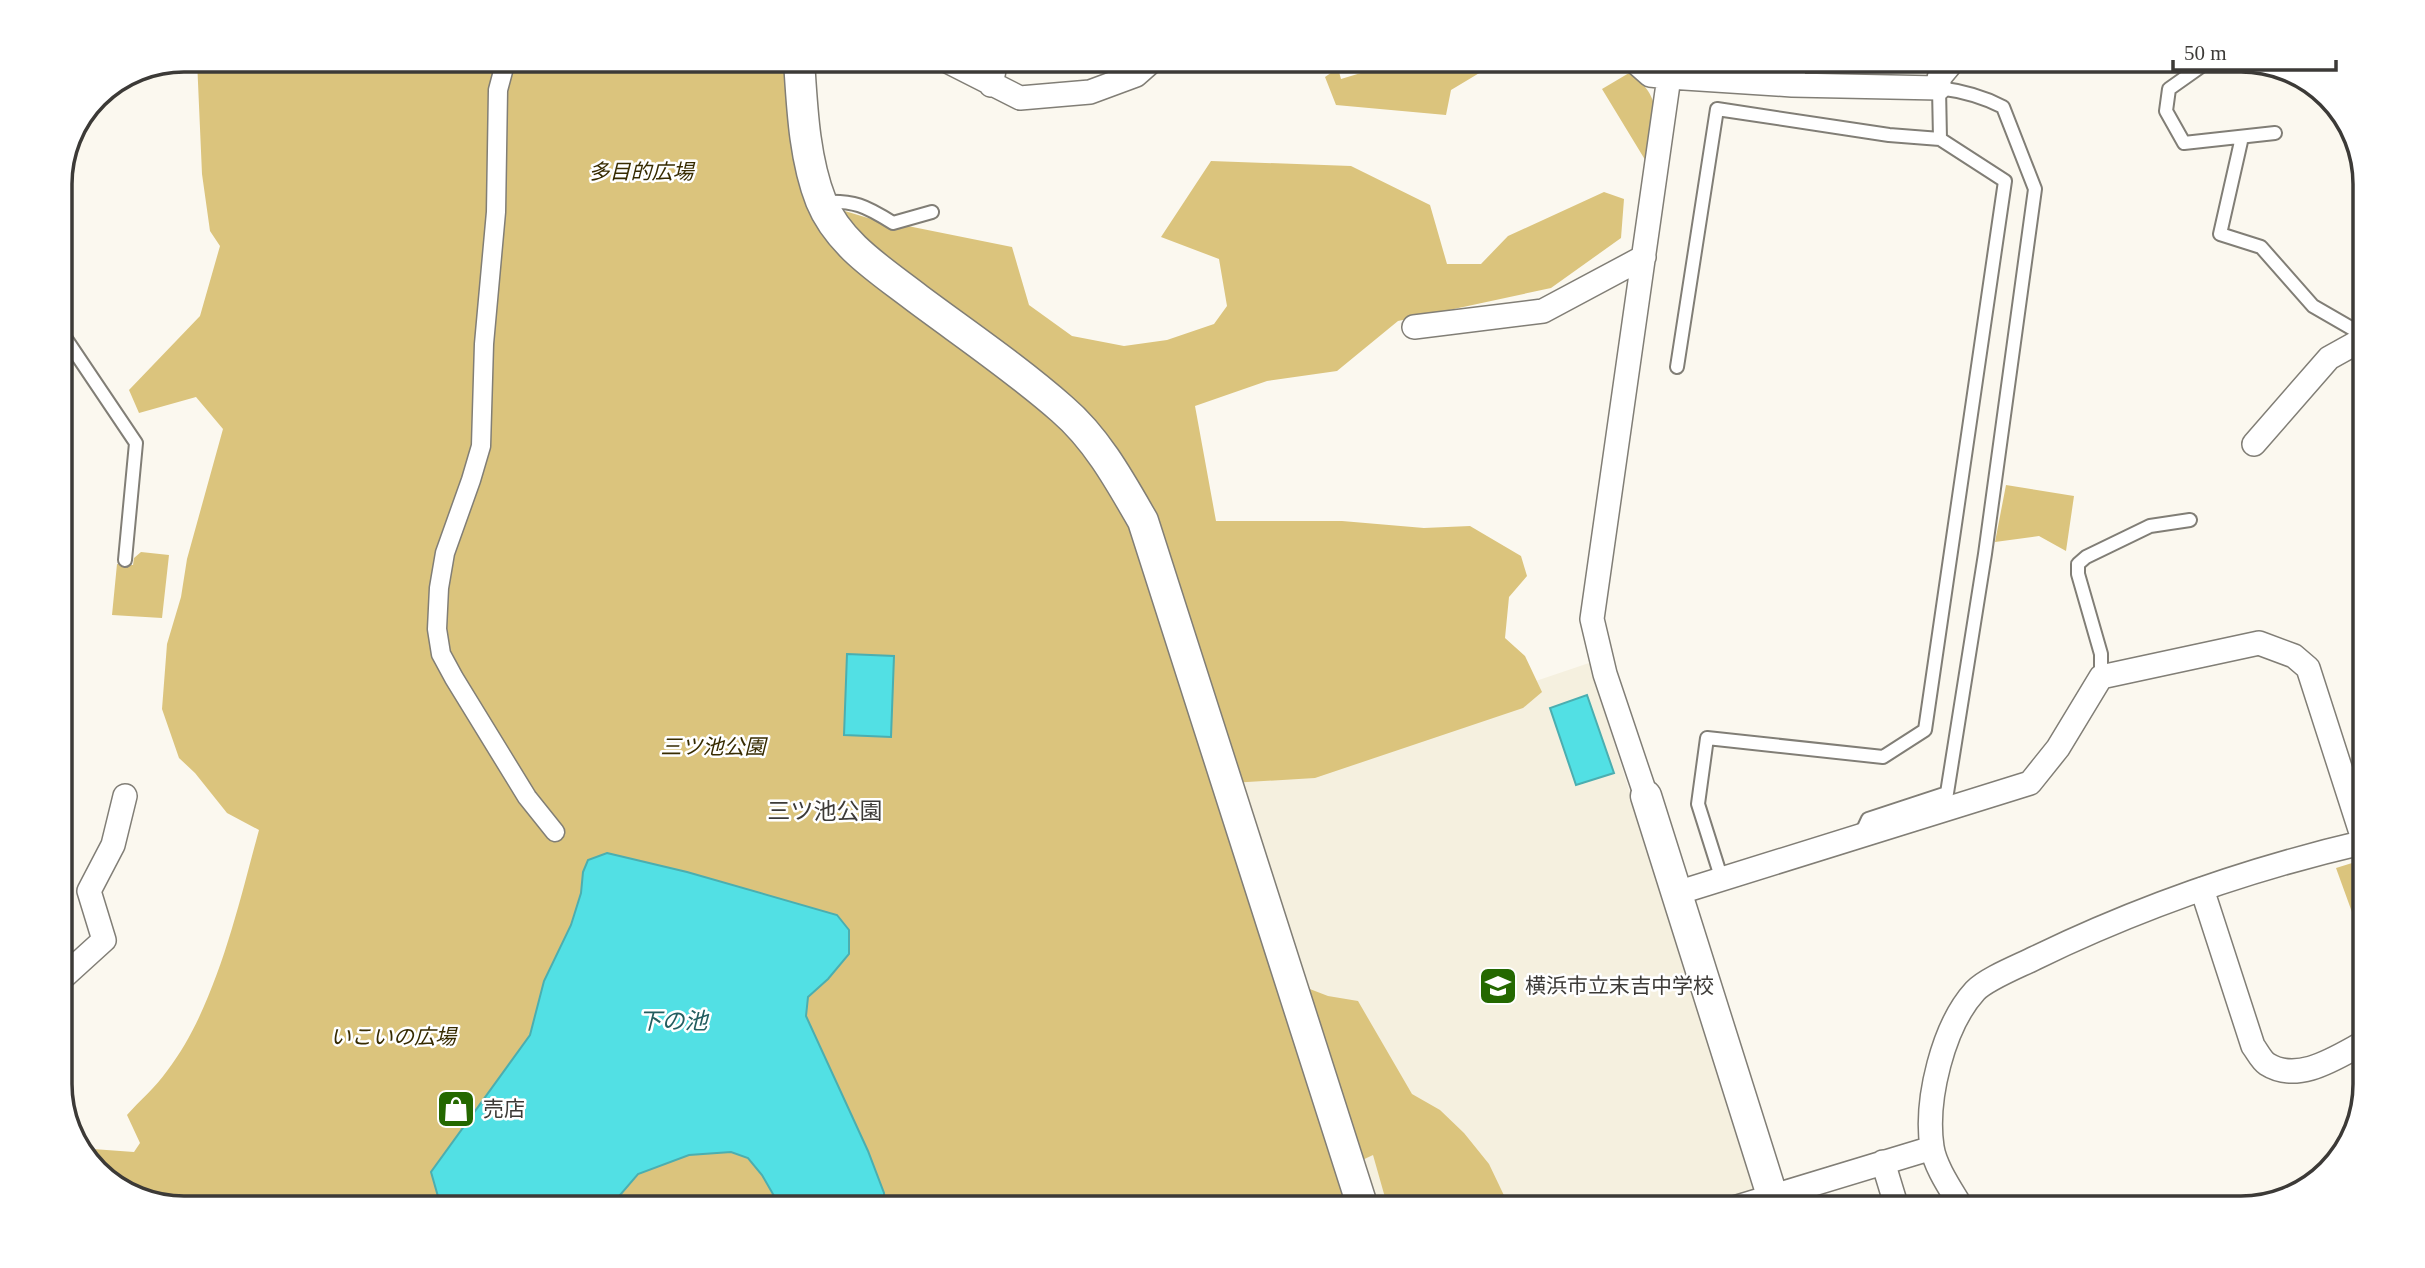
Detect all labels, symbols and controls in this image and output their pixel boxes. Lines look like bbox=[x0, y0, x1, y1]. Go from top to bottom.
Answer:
scale bar bbox=[2173, 28, 2336, 72]
text: 50 m bbox=[2184, 41, 2227, 65]
park label: 多目的広場 bbox=[589, 160, 695, 184]
park label: 三ツ池公園 bbox=[661, 735, 768, 759]
district label: 三ツ池公園 bbox=[768, 799, 883, 824]
school or university icon: 横浜市立末吉中学校 bbox=[1477, 965, 1519, 1007]
place label: 横浜市立末吉中学校 bbox=[1525, 974, 1714, 998]
water label: 下の池 bbox=[639, 1009, 710, 1034]
park label: いこいの広場 bbox=[330, 1025, 458, 1049]
shop icon: 売店 bbox=[435, 1088, 477, 1130]
place label: 売店 bbox=[483, 1097, 525, 1121]

